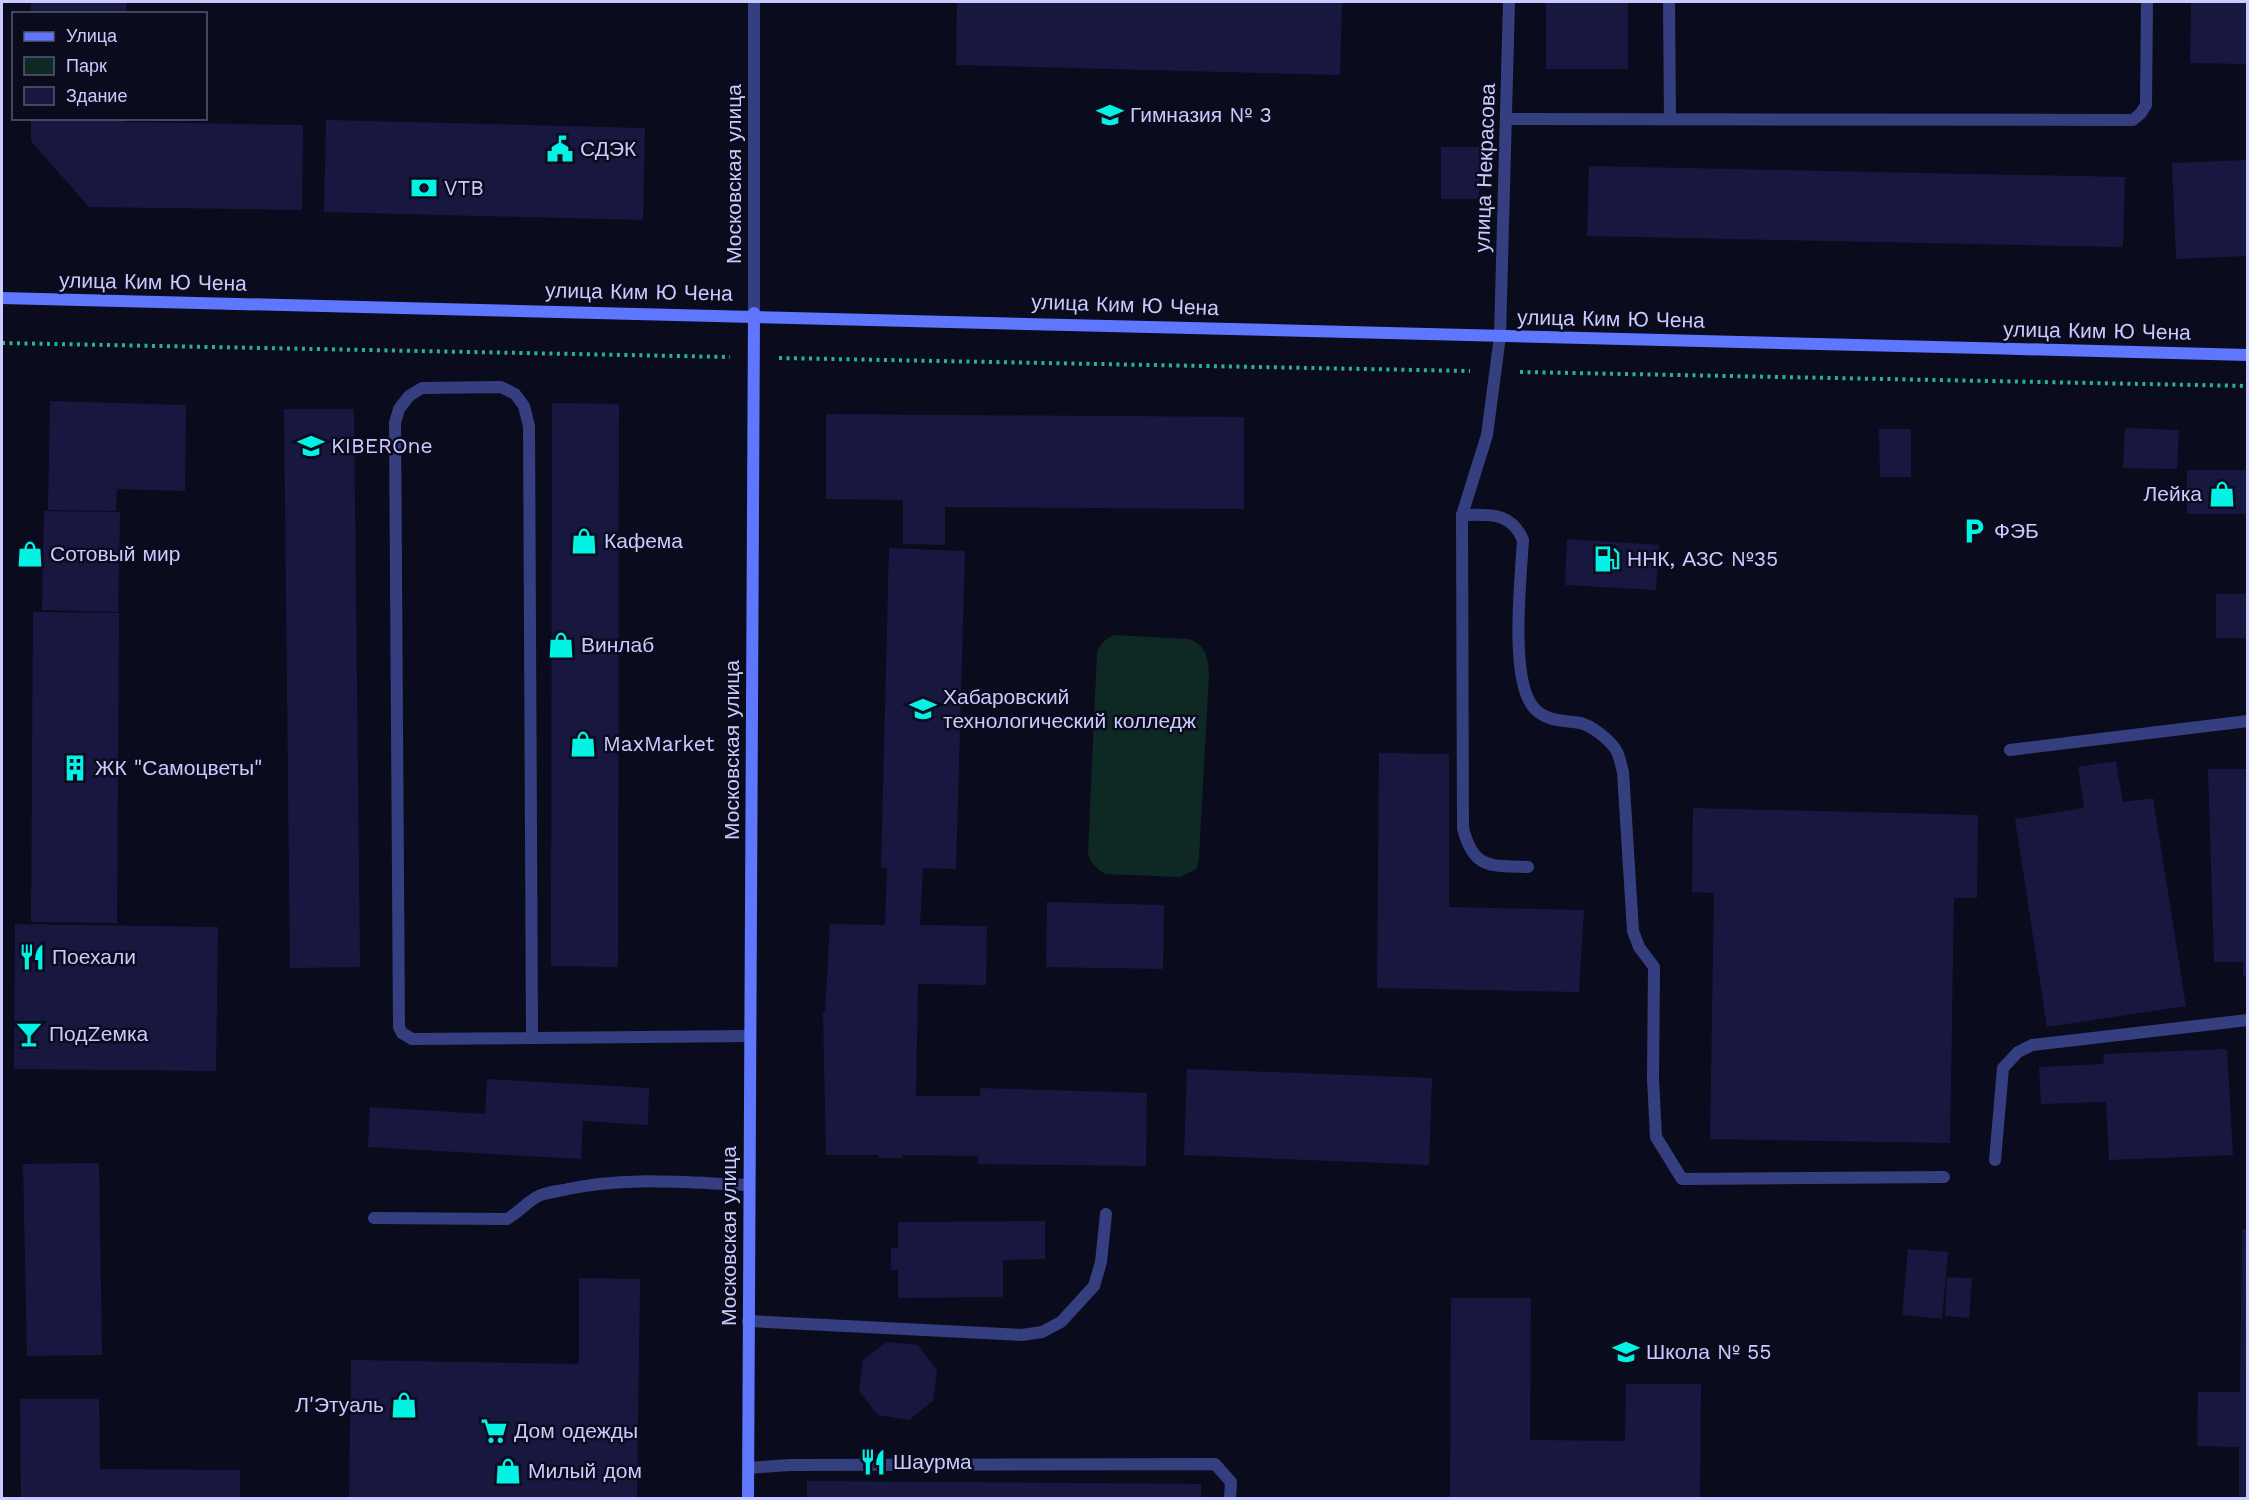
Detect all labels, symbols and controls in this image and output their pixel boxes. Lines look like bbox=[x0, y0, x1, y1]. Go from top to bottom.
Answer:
legend bbox=[12, 12, 207, 120]
text: Улица bbox=[66, 25, 118, 46]
text: Парк bbox=[66, 55, 107, 76]
street label: улица Некрасова bbox=[1469, 83, 1500, 253]
street label: Московская улица bbox=[721, 84, 746, 264]
text: Здание bbox=[66, 85, 127, 106]
school or university icon: Гимназия № 3 bbox=[1095, 100, 1125, 130]
place label: Гимназия № 3 bbox=[1130, 102, 1272, 127]
public building icon: СДЭК bbox=[545, 134, 575, 164]
place label: СДЭК bbox=[580, 136, 637, 161]
bank icon: VTB bbox=[409, 173, 439, 203]
place label: VTB bbox=[444, 175, 484, 200]
street label: улица Ким Ю Чена bbox=[59, 267, 247, 296]
street label: улица Ким Ю Чена bbox=[545, 277, 733, 306]
street label: улица Ким Ю Чена bbox=[1031, 289, 1220, 320]
street label: улица Ким Ю Чена bbox=[1517, 304, 1705, 333]
street label: улица Ким Ю Чена bbox=[2003, 316, 2191, 345]
school or university icon: KIBEROne bbox=[296, 431, 326, 461]
place label: KIBEROne bbox=[331, 433, 433, 458]
shop icon: Лейка bbox=[2207, 479, 2237, 509]
place label: Лейка bbox=[2143, 481, 2202, 506]
parking icon: ФЭБ bbox=[1959, 516, 1989, 546]
place label: ФЭБ bbox=[1994, 518, 2039, 543]
shop icon: Кафема bbox=[569, 526, 599, 556]
place label: Кафема bbox=[604, 528, 683, 553]
shop icon: Сотовый мир bbox=[15, 539, 45, 569]
place label: Сотовый мир bbox=[50, 541, 180, 566]
fuel station icon: ННК, АЗС №35 bbox=[1592, 544, 1622, 574]
place label: ННК, АЗС №35 bbox=[1627, 546, 1778, 571]
shop icon: Винлаб bbox=[546, 630, 576, 660]
place label: Винлаб bbox=[581, 632, 654, 657]
street label: Московская улица bbox=[719, 660, 744, 840]
place label: Хабаровский технологический колледж bbox=[943, 684, 1196, 733]
school or university icon: Хабаровский технологический колледж bbox=[908, 694, 938, 724]
shop icon: MaxMarket bbox=[568, 729, 598, 759]
place label: MaxMarket bbox=[603, 731, 714, 756]
building icon: ЖК "Самоцветы" bbox=[60, 753, 90, 783]
place label: ЖК "Самоцветы" bbox=[95, 755, 263, 780]
restaurant icon: Поехали bbox=[17, 942, 47, 972]
place label: Поехали bbox=[52, 944, 136, 969]
bar icon: ПодZемка bbox=[14, 1019, 44, 1049]
place label: ПодZемка bbox=[49, 1021, 149, 1046]
street label: Московская улица bbox=[716, 1146, 741, 1326]
school or university icon: Школа № 55 bbox=[1611, 1337, 1641, 1367]
place label: Школа № 55 bbox=[1646, 1339, 1772, 1364]
shop icon: Л'Этуаль bbox=[389, 1390, 419, 1420]
place label: Л'Этуаль bbox=[295, 1392, 384, 1417]
supermarket icon: Дом одежды bbox=[479, 1416, 509, 1446]
place label: Дом одежды bbox=[514, 1418, 638, 1443]
restaurant icon: Шаурма bbox=[858, 1447, 888, 1477]
place label: Шаурма bbox=[893, 1449, 972, 1474]
shop icon: Милый дом bbox=[493, 1456, 523, 1486]
place label: Милый дом bbox=[528, 1458, 642, 1483]

